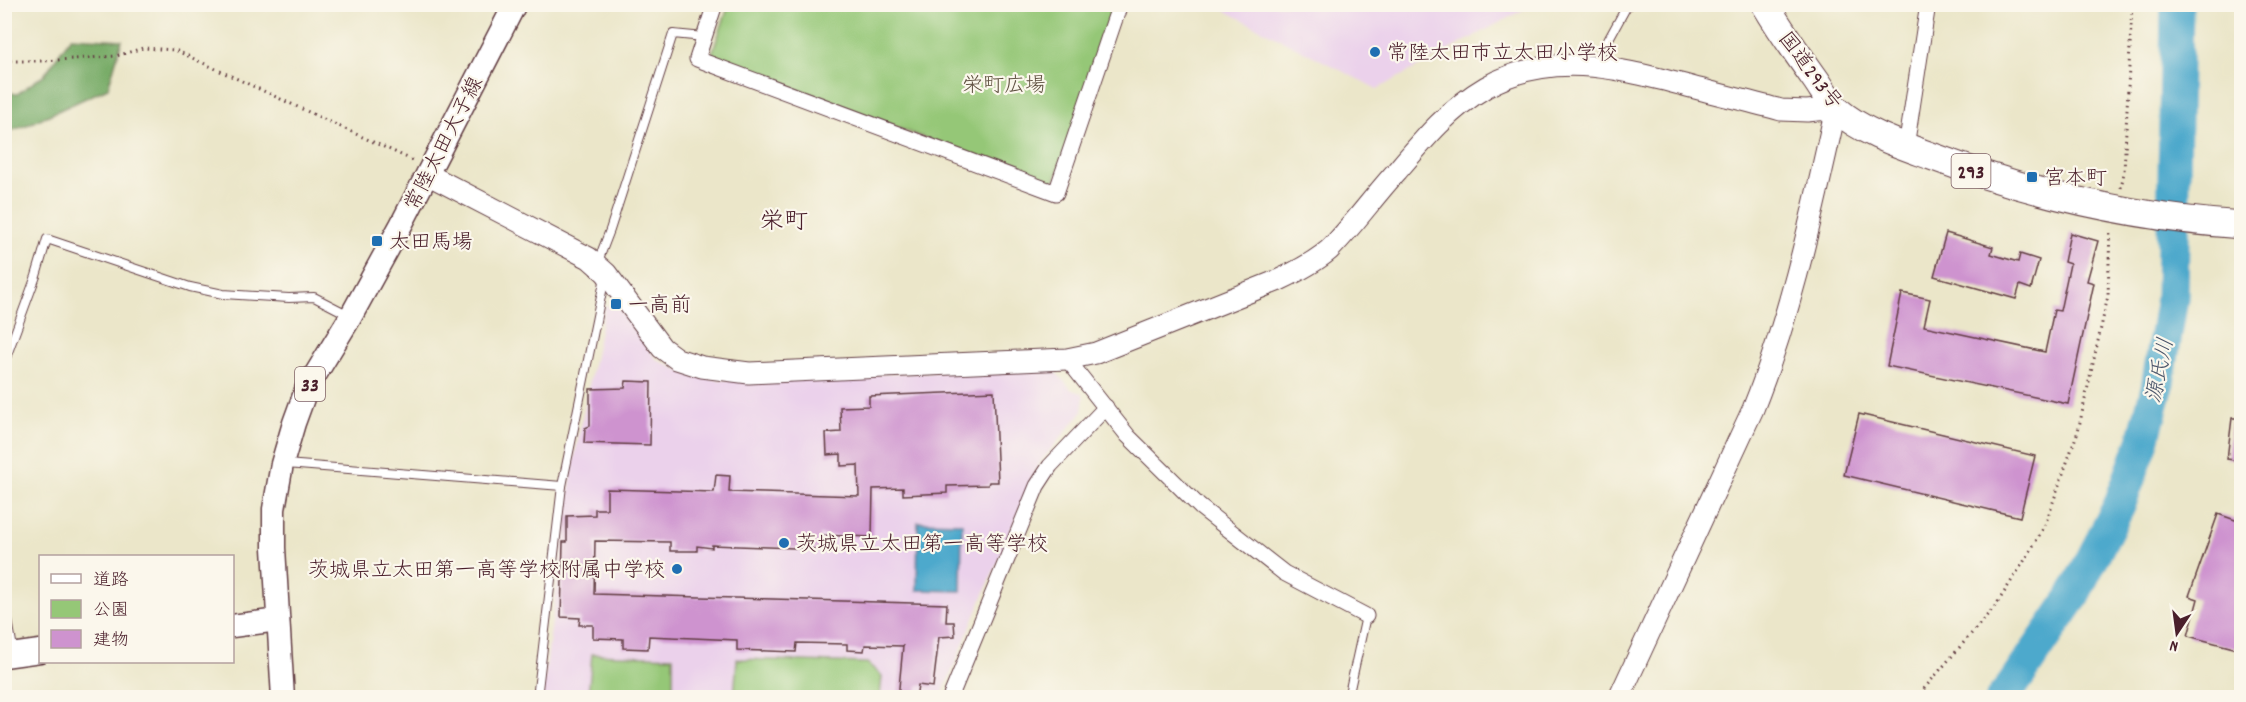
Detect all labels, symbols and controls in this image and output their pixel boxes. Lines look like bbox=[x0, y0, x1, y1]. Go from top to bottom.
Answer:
street label: 国道293号 bbox=[1769, 26, 1848, 117]
place label: 常陸太田市立太田小学校 bbox=[1387, 40, 1618, 70]
marker: 常陸太田市立太田小学校 bbox=[1368, 45, 1382, 59]
street label: 常陸太田大子線 bbox=[399, 72, 492, 217]
park label: 栄町広場 bbox=[962, 72, 1046, 102]
road number: 293 bbox=[1952, 154, 1990, 188]
place label: 宮本町 bbox=[2044, 165, 2107, 195]
marker: 宮本町 bbox=[2025, 170, 2039, 184]
district label: 栄町 bbox=[760, 206, 808, 240]
place label: 太田馬場 bbox=[389, 229, 473, 259]
marker: 太田馬場 bbox=[370, 234, 384, 248]
place label: 一高前 bbox=[628, 292, 691, 322]
marker: 一高前 bbox=[609, 297, 623, 311]
water label: 源氏川 bbox=[2139, 335, 2183, 406]
road number: 33 bbox=[295, 367, 325, 401]
place label: 茨城県立太田第一高等学校 bbox=[796, 531, 1048, 561]
marker: 茨城県立太田第一高等学校 bbox=[777, 536, 791, 550]
legend bbox=[39, 555, 234, 663]
place label: 茨城県立太田第一高等学校附属中学校 bbox=[308, 557, 665, 587]
marker: 茨城県立太田第一高等学校附属中学校 bbox=[670, 562, 684, 576]
text: 道路 bbox=[93, 569, 129, 594]
text: 公園 bbox=[93, 599, 129, 624]
north arrow bbox=[2147, 603, 2207, 663]
text: 建物 bbox=[93, 629, 129, 654]
text: N bbox=[2168, 633, 2181, 657]

